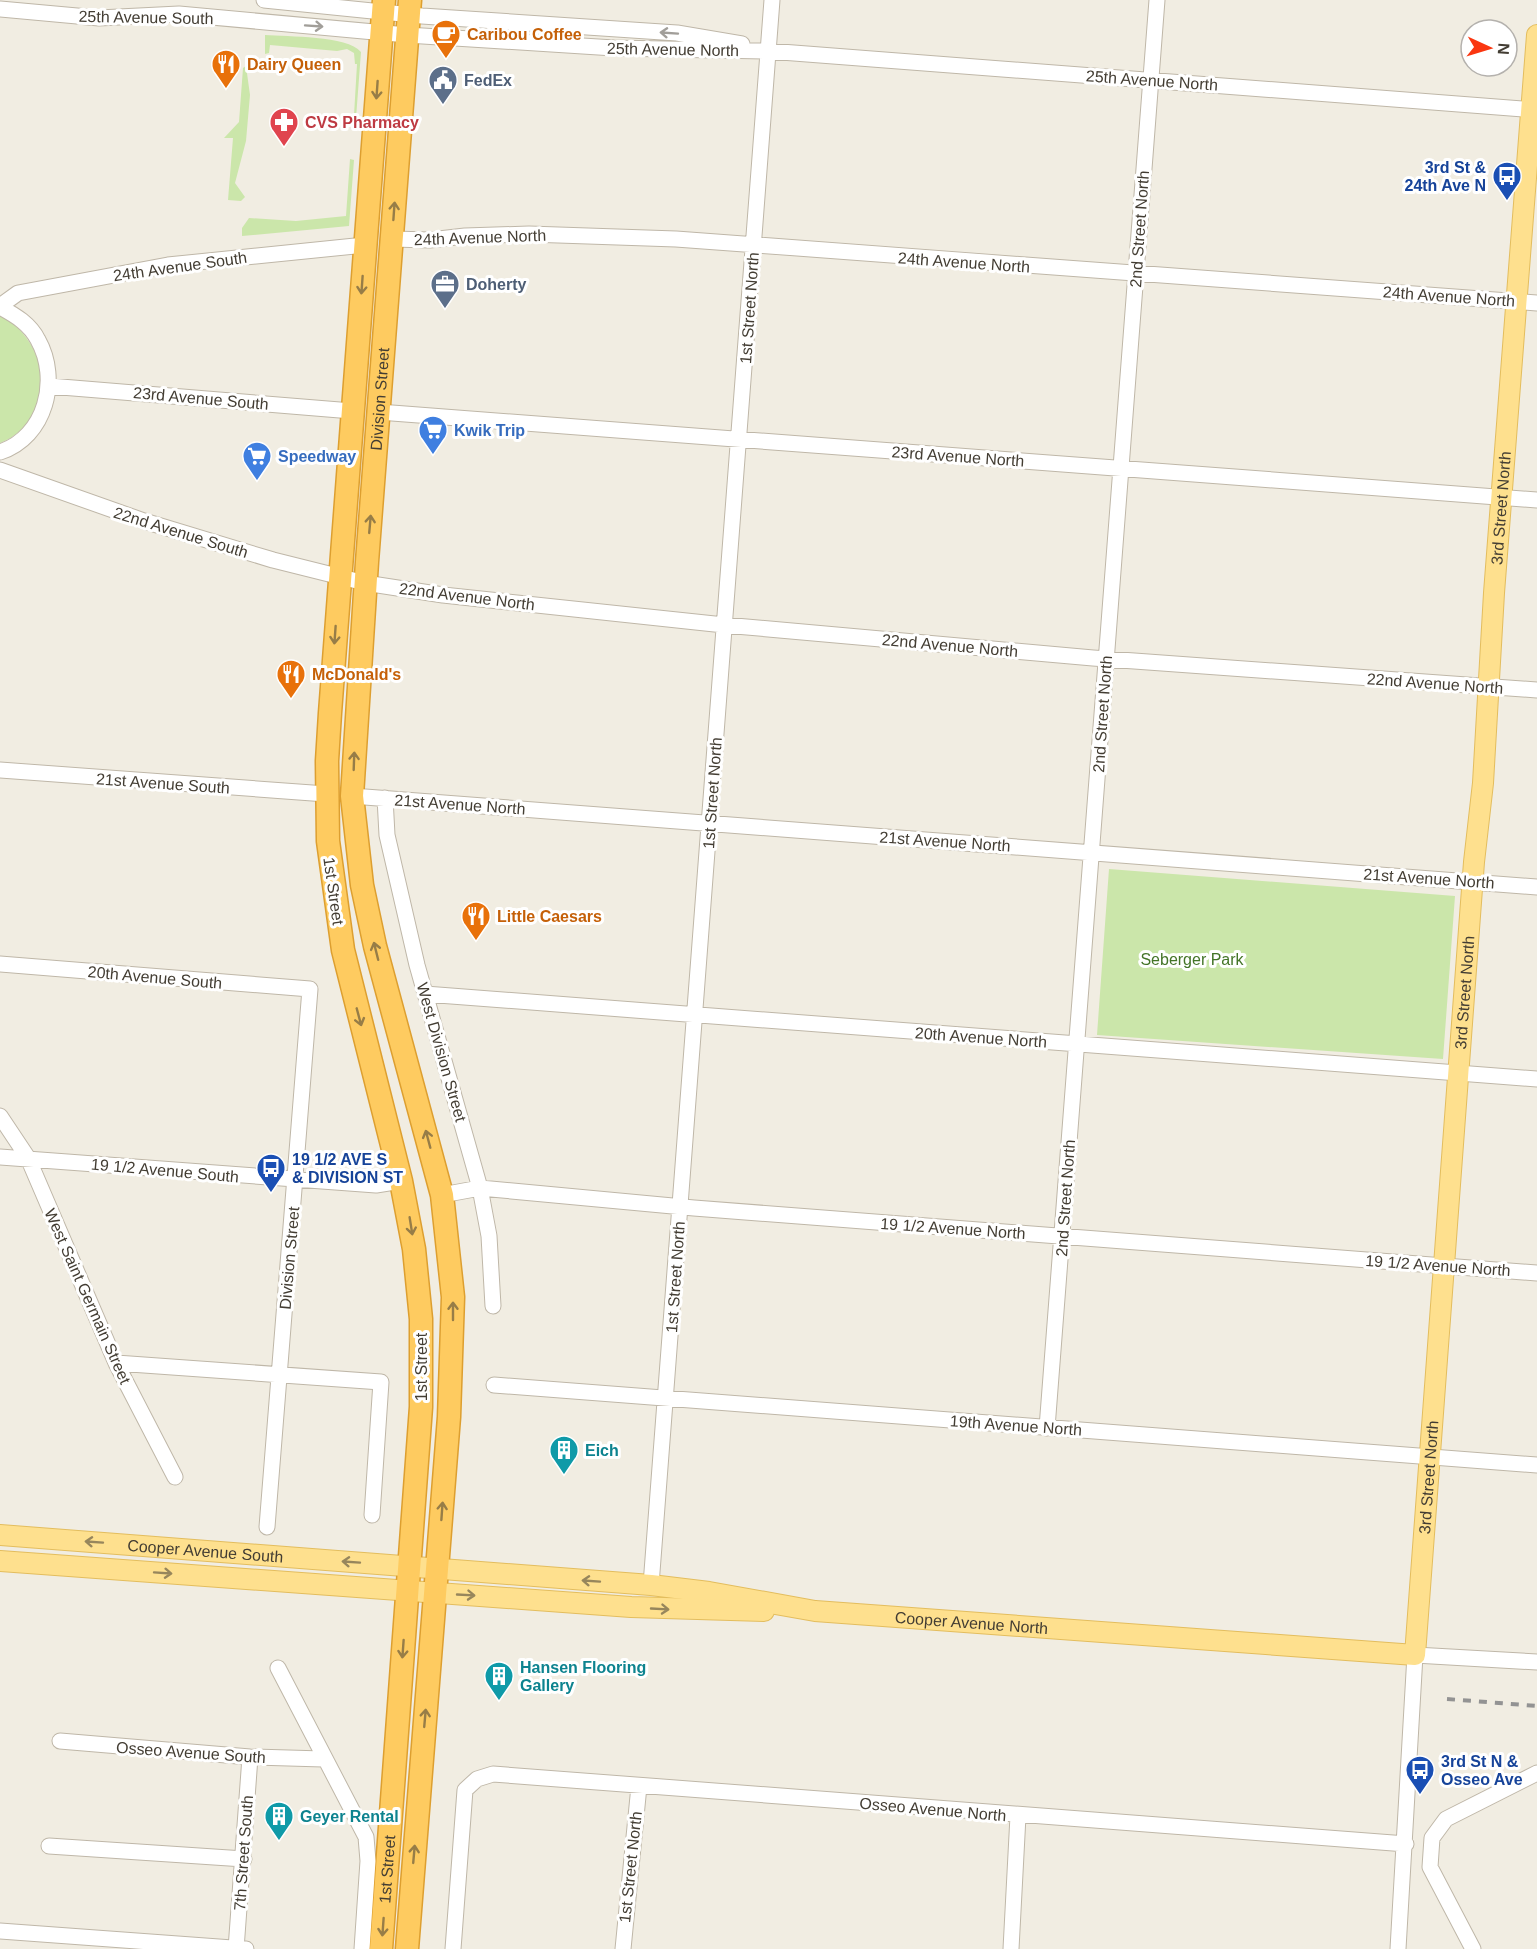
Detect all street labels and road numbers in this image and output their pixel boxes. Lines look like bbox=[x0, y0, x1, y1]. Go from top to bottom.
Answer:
street label: 25th Avenue South bbox=[78, 8, 214, 27]
street label: 25th Avenue North bbox=[607, 40, 739, 59]
street label: 25th Avenue North bbox=[1085, 67, 1219, 94]
street label: 2nd Street North bbox=[1127, 170, 1152, 288]
street label: 24th Avenue North bbox=[414, 227, 546, 248]
street label: 24th Avenue South bbox=[112, 249, 248, 284]
street label: 24th Avenue North bbox=[897, 249, 1031, 276]
street label: 1st Street North bbox=[737, 252, 762, 365]
street label: 24th Avenue North bbox=[1382, 283, 1516, 310]
street label: Division Street bbox=[368, 346, 392, 451]
street label: 23rd Avenue South bbox=[133, 384, 269, 413]
street label: 23rd Avenue North bbox=[891, 443, 1025, 470]
street label: 3rd Street North bbox=[1488, 451, 1514, 565]
street label: 22nd Avenue South bbox=[112, 504, 250, 561]
street label: 22nd Avenue North bbox=[398, 580, 536, 613]
street label: 22nd Avenue North bbox=[881, 631, 1019, 660]
street label: 2nd Street North bbox=[1090, 655, 1115, 773]
street label: 22nd Avenue North bbox=[1366, 670, 1504, 697]
street label: 1st Street North bbox=[700, 737, 725, 850]
street label: 21st Avenue South bbox=[96, 770, 230, 797]
street label: 21st Avenue North bbox=[394, 791, 526, 818]
street label: 21st Avenue North bbox=[879, 828, 1011, 855]
street label: 1st Street bbox=[320, 856, 347, 927]
street label: 21st Avenue North bbox=[1363, 865, 1495, 892]
street label: 3rd Street North bbox=[1452, 935, 1477, 1050]
street label: 20th Avenue South bbox=[87, 963, 223, 992]
street label: West Division Street bbox=[414, 981, 470, 1124]
street label: 20th Avenue North bbox=[914, 1024, 1048, 1051]
street label: 2nd Street North bbox=[1053, 1139, 1078, 1257]
street label: 19 1/2 Avenue South bbox=[90, 1156, 240, 1185]
street label: Division Street bbox=[277, 1205, 303, 1310]
street label: West Saint Germain Street bbox=[41, 1206, 134, 1387]
street label: 19 1/2 Avenue North bbox=[880, 1215, 1026, 1242]
street label: 1st Street North bbox=[663, 1221, 688, 1334]
street label: 19 1/2 Avenue North bbox=[1365, 1252, 1511, 1279]
street label: 1st Street bbox=[413, 1332, 430, 1401]
street label: 19th Avenue North bbox=[949, 1412, 1083, 1439]
street label: 3rd Street North bbox=[1416, 1420, 1441, 1535]
street label: Cooper Avenue South bbox=[127, 1537, 284, 1566]
street label: Cooper Avenue North bbox=[894, 1609, 1049, 1637]
street label: Osseo Avenue South bbox=[116, 1739, 266, 1766]
street label: 7th Street South bbox=[231, 1795, 256, 1911]
street label: Osseo Avenue North bbox=[859, 1795, 1007, 1824]
street label: 1st Street North bbox=[616, 1810, 645, 1924]
street label: 1st Street bbox=[376, 1834, 398, 1904]

